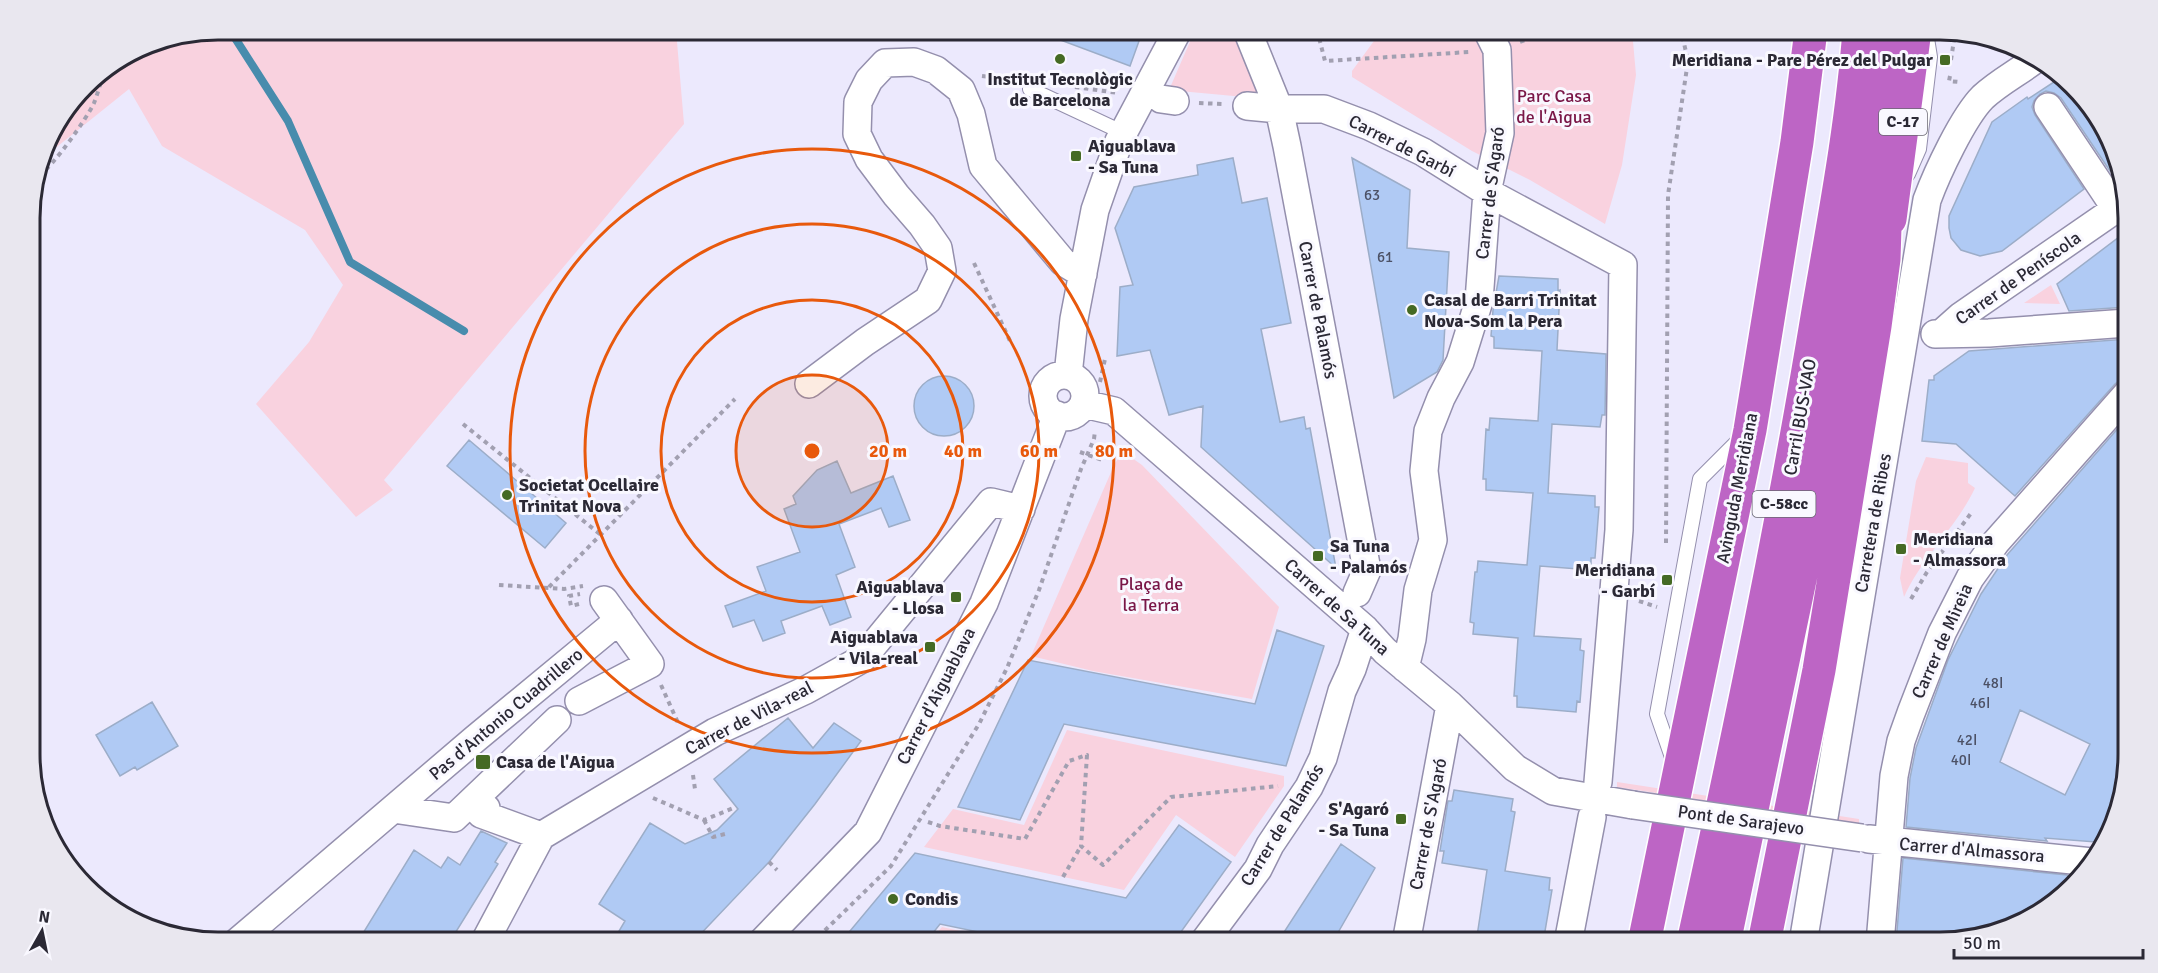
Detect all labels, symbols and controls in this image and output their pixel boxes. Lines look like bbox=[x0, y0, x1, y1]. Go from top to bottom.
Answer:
place label: Meridiana - Pare Pérez del Pulgar bbox=[1672, 49, 1934, 71]
marker: Institut Tecnològic de Barcelona bbox=[1053, 52, 1067, 66]
marker: Meridiana - Pare Pérez del Pulgar bbox=[1938, 53, 1952, 67]
place label: Institut Tecnològic de Barcelona bbox=[987, 68, 1133, 111]
park label: Parc Casa de l'Aigua bbox=[1516, 85, 1592, 128]
road number: C-17 bbox=[1879, 109, 1927, 135]
street label: Carrer de Garbí bbox=[1345, 110, 1459, 182]
street label: Carrer de S'Agaró bbox=[1471, 125, 1509, 261]
place label: Aiguablava - Sa Tuna bbox=[1088, 135, 1176, 178]
marker: Aiguablava - Sa Tuna bbox=[1069, 149, 1083, 163]
house number: 63 bbox=[1364, 186, 1380, 204]
street label: Carrer de Peníscola bbox=[1951, 226, 2085, 330]
street label: Carrer de Palamós bbox=[1294, 239, 1342, 381]
house number: 61 bbox=[1377, 248, 1393, 266]
place label: Casal de Barri Trinitat Nova-Som la Pera bbox=[1424, 289, 1597, 332]
marker: Casal de Barri Trinitat Nova-Som la Pera bbox=[1405, 303, 1419, 317]
street label: Carril BUS-VAO bbox=[1779, 357, 1821, 477]
street label: Avinguda Meridiana bbox=[1712, 411, 1762, 565]
text: 20 m bbox=[869, 440, 907, 462]
text: 40 m bbox=[944, 440, 982, 462]
text: 60 m bbox=[1020, 440, 1058, 462]
text: 80 m bbox=[1095, 440, 1133, 462]
centre of rings bbox=[802, 441, 822, 461]
street label: Carretera de Ribes bbox=[1850, 451, 1896, 594]
place label: Societat Ocellaire Trinitat Nova bbox=[519, 474, 659, 517]
marker: Societat Ocellaire Trinitat Nova bbox=[500, 488, 514, 502]
road number: C-58cc bbox=[1752, 491, 1816, 517]
place label: Meridiana - Almassora bbox=[1913, 528, 2006, 571]
place label: Sa Tuna - Palamós bbox=[1330, 535, 1407, 578]
marker: Meridiana - Almassora bbox=[1894, 542, 1908, 556]
marker: Sa Tuna - Palamós bbox=[1311, 549, 1325, 563]
street label: Carrer de Sa Tuna bbox=[1280, 554, 1394, 660]
place label: Meridiana - Garbí bbox=[1575, 559, 1656, 602]
park label: Plaça de la Terra bbox=[1119, 573, 1183, 616]
marker: Meridiana - Garbí bbox=[1660, 573, 1674, 587]
place label: Aiguablava - Llosa bbox=[856, 576, 944, 619]
street label: Carrer de Mireia bbox=[1907, 580, 1977, 702]
marker: Aiguablava - Llosa bbox=[949, 590, 963, 604]
street label: Carrer d'Aiguablava bbox=[892, 624, 980, 768]
place label: Aiguablava - Vila-real bbox=[830, 626, 918, 669]
marker: Aiguablava - Vila-real bbox=[923, 640, 937, 654]
street label: Pas d'Antonio Cuadrillero bbox=[425, 643, 587, 785]
house number: 48I bbox=[1983, 674, 2003, 692]
street label: Carrer de Vila-real bbox=[681, 676, 817, 760]
house number: 46I bbox=[1970, 694, 1990, 712]
house number: 42I bbox=[1957, 731, 1977, 749]
place label: Casa de l'Aigua bbox=[496, 751, 615, 773]
house number: 40I bbox=[1951, 751, 1971, 769]
marker: Casa de l'Aigua bbox=[474, 753, 492, 771]
street label: Carrer de S'Agaró bbox=[1404, 756, 1452, 892]
street label: Carrer de Palamós bbox=[1236, 760, 1328, 890]
place label: S'Agaró - Sa Tuna bbox=[1318, 798, 1389, 841]
street label: Pont de Sarajevo bbox=[1676, 800, 1806, 840]
marker: S'Agaró - Sa Tuna bbox=[1394, 812, 1408, 826]
street label: Carrer d'Almassora bbox=[1898, 833, 2046, 867]
place label: Condis bbox=[905, 888, 958, 910]
marker: Condis bbox=[886, 892, 900, 906]
north arrow bbox=[12, 901, 72, 961]
text: N bbox=[37, 906, 51, 928]
scale bar bbox=[1954, 922, 2143, 960]
text: 50 m bbox=[1963, 932, 2001, 954]

